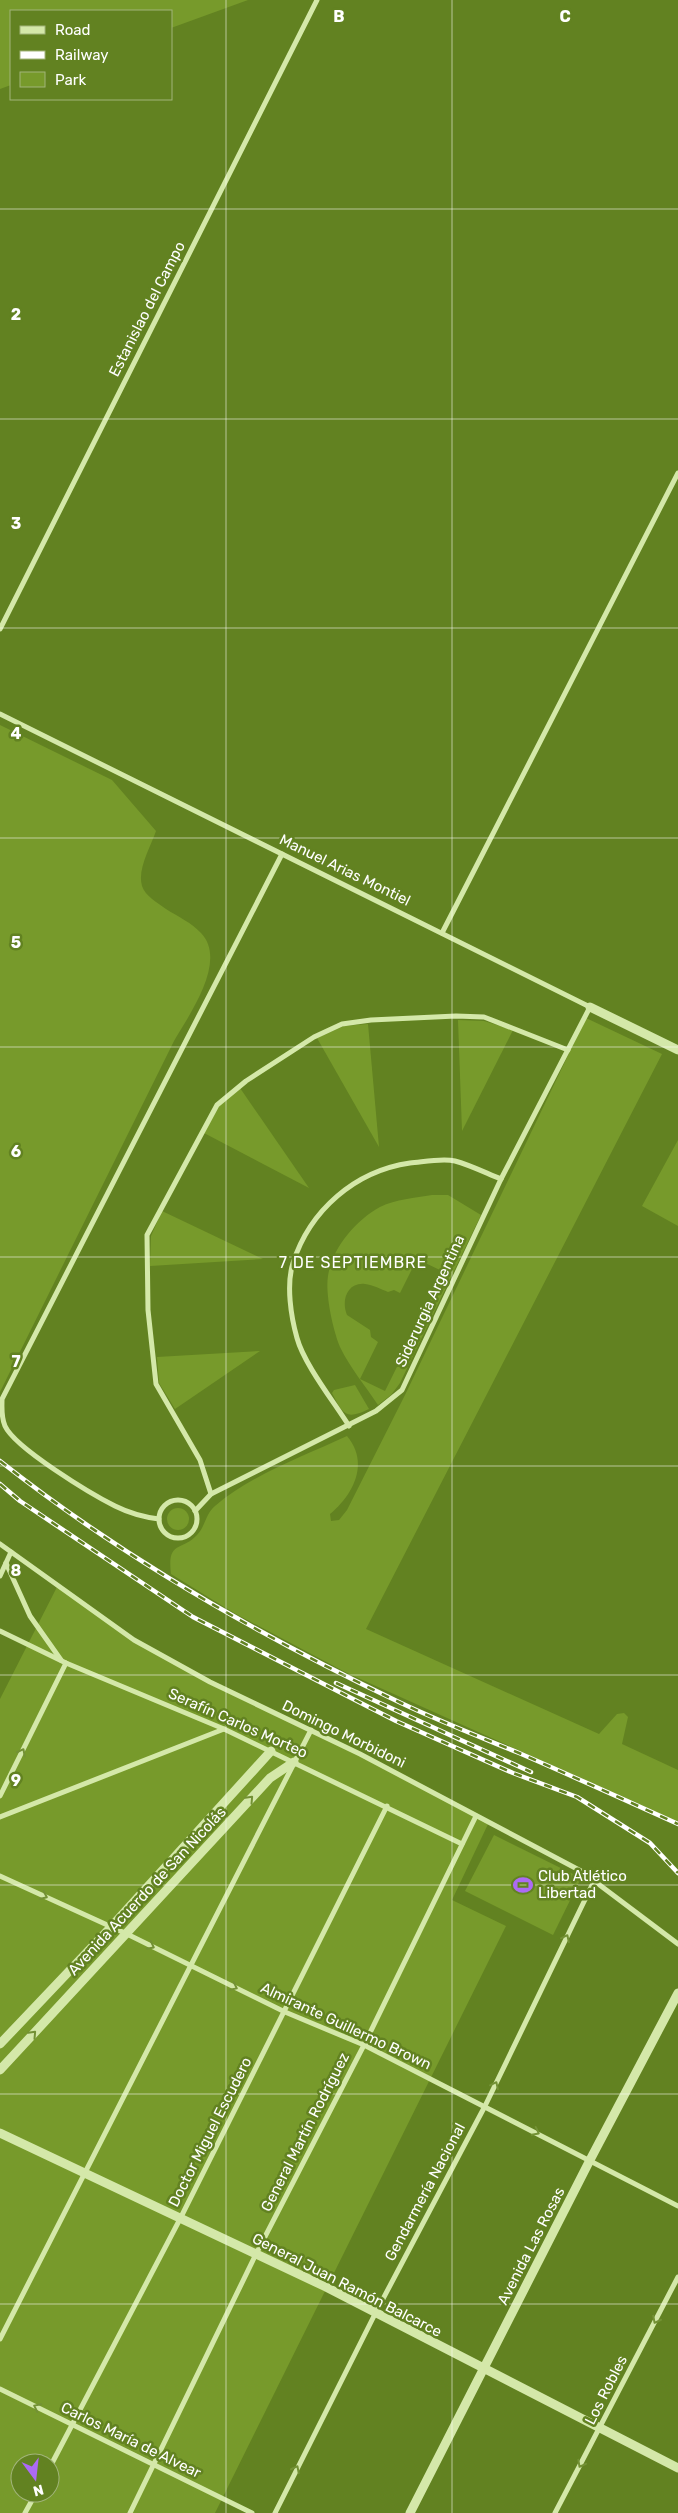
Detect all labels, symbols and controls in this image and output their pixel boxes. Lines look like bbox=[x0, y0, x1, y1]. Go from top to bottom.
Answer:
text: B bbox=[333, 7, 345, 26]
text: C bbox=[559, 7, 571, 26]
legend bbox=[10, 10, 172, 100]
text: Road bbox=[55, 21, 91, 39]
text: Railway bbox=[55, 46, 109, 64]
text: Park bbox=[55, 71, 86, 89]
street label: Estanislao del Campo bbox=[105, 238, 189, 380]
text: 2 bbox=[11, 305, 21, 324]
text: 3 bbox=[11, 514, 21, 533]
text: 4 bbox=[11, 724, 22, 743]
street label: Manuel Arias Montiel bbox=[276, 830, 414, 910]
text: 5 bbox=[11, 933, 21, 952]
text: 6 bbox=[11, 1142, 21, 1161]
street label: Siderurgia Argentina bbox=[392, 1232, 468, 1370]
district label: 7 DE SEPTIEMBRE bbox=[279, 1253, 427, 1272]
text: 7 bbox=[11, 1352, 21, 1371]
text: 8 bbox=[11, 1561, 22, 1580]
street label: Serafín Carlos Morteo bbox=[166, 1684, 310, 1762]
street label: Domingo Morbidoni bbox=[279, 1696, 409, 1772]
one-way arrow bbox=[16, 1748, 26, 1757]
text: 9 bbox=[11, 1771, 21, 1790]
one-way arrow bbox=[244, 1796, 253, 1805]
street label: Avenida Acuerdo de San Nicolás bbox=[64, 1803, 230, 1979]
place label: Club Atlético Libertad bbox=[538, 1867, 627, 1902]
sports icon: Club Atlético Libertad bbox=[512, 1874, 534, 1896]
one-way arrow bbox=[39, 1890, 48, 1901]
one-way arrow bbox=[560, 1935, 570, 1944]
one-way arrow bbox=[145, 1940, 154, 1950]
street label: Almirante Guillermo Brown bbox=[258, 1978, 434, 2074]
one-way arrow bbox=[229, 1981, 238, 1992]
one-way arrow bbox=[27, 2031, 36, 2040]
street label: General Martín Rodríguez bbox=[257, 2049, 353, 2215]
street label: Doctor Miguel Escudero bbox=[164, 2054, 256, 2210]
one-way arrow bbox=[489, 2081, 499, 2090]
street label: Gendarmería Nacional bbox=[381, 2120, 469, 2264]
one-way arrow bbox=[531, 2126, 540, 2136]
street label: Avenida Las Rosas bbox=[494, 2184, 569, 2308]
street label: General Juan Ramón Balcarce bbox=[249, 2229, 445, 2341]
one-way arrow bbox=[652, 2315, 662, 2324]
street label: Los Robles bbox=[581, 2352, 631, 2428]
street label: Carlos María de Alvear bbox=[58, 2398, 204, 2482]
one-way arrow bbox=[33, 2403, 42, 2413]
north arrow bbox=[10, 2453, 60, 2503]
one-way arrow bbox=[577, 2459, 587, 2468]
one-way arrow bbox=[290, 2466, 300, 2475]
text: N bbox=[31, 2481, 45, 2500]

